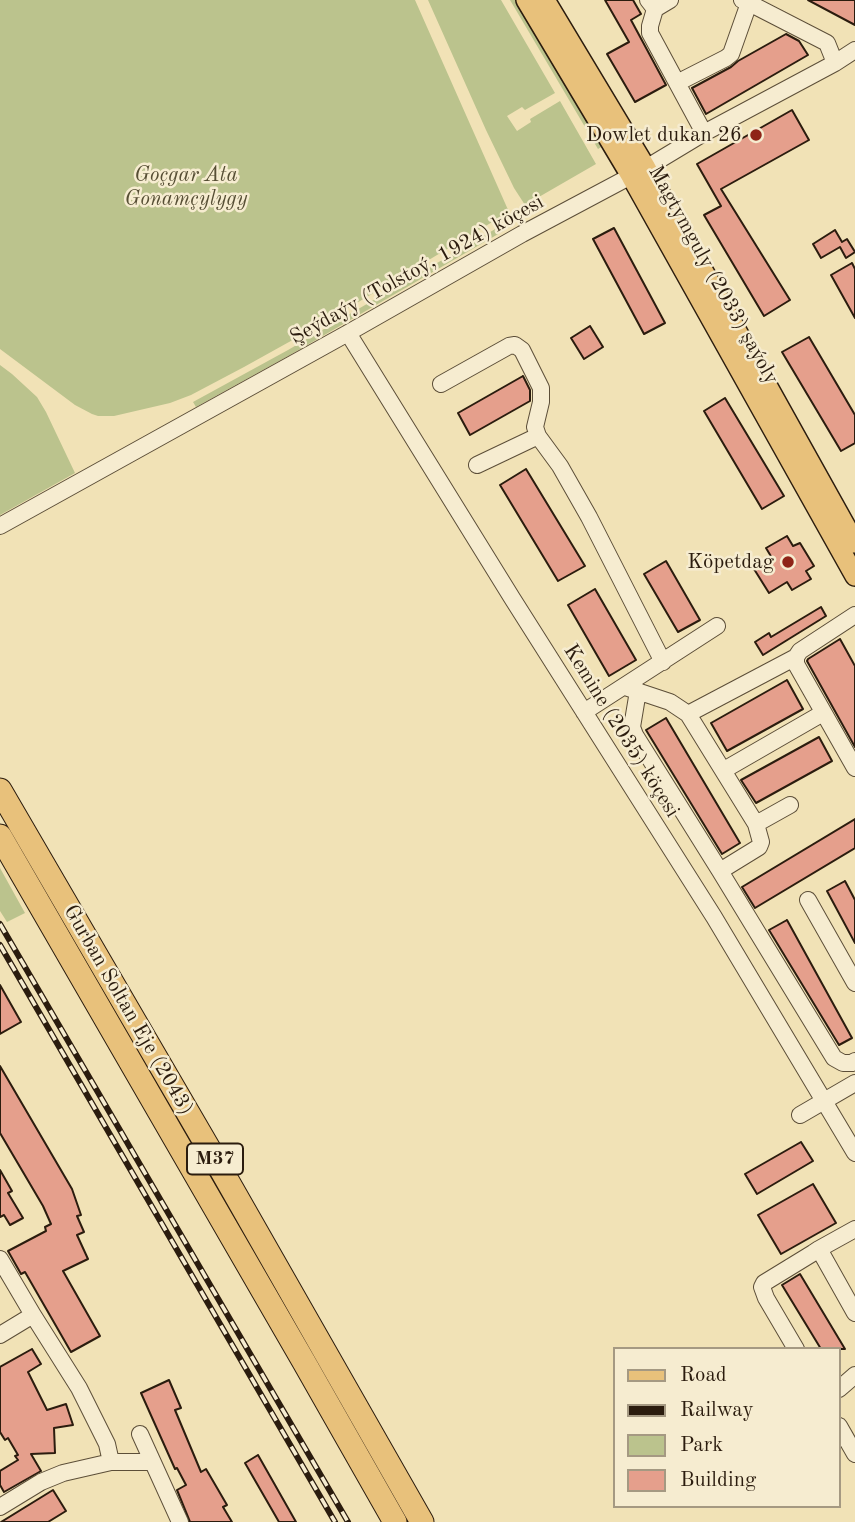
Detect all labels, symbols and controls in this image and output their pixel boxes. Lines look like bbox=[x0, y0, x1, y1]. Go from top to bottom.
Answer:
place label: Dowlet dukan 26 bbox=[586, 122, 742, 148]
marker: Dowlet dukan 26 bbox=[748, 127, 764, 143]
street label: Magtymguly (2033) şaýoly bbox=[642, 161, 784, 389]
park label: Goçgar Ata Gonamçylygy bbox=[125, 162, 247, 212]
street label: Şeýdaýy (Tolstoý, 1924) köçesi bbox=[286, 190, 548, 350]
place label: Köpetdag bbox=[687, 549, 774, 575]
marker: Köpetdag bbox=[780, 554, 796, 570]
street label: Kemine (2035) köçesi bbox=[557, 640, 685, 822]
street label: Gurban Soltan Eje (2043) bbox=[58, 900, 198, 1120]
road number: M37 bbox=[187, 1144, 243, 1175]
legend bbox=[614, 1347, 841, 1508]
text: Road bbox=[680, 1365, 727, 1386]
text: Railway bbox=[680, 1400, 754, 1421]
text: Park bbox=[680, 1435, 723, 1456]
text: Building bbox=[680, 1470, 756, 1491]

